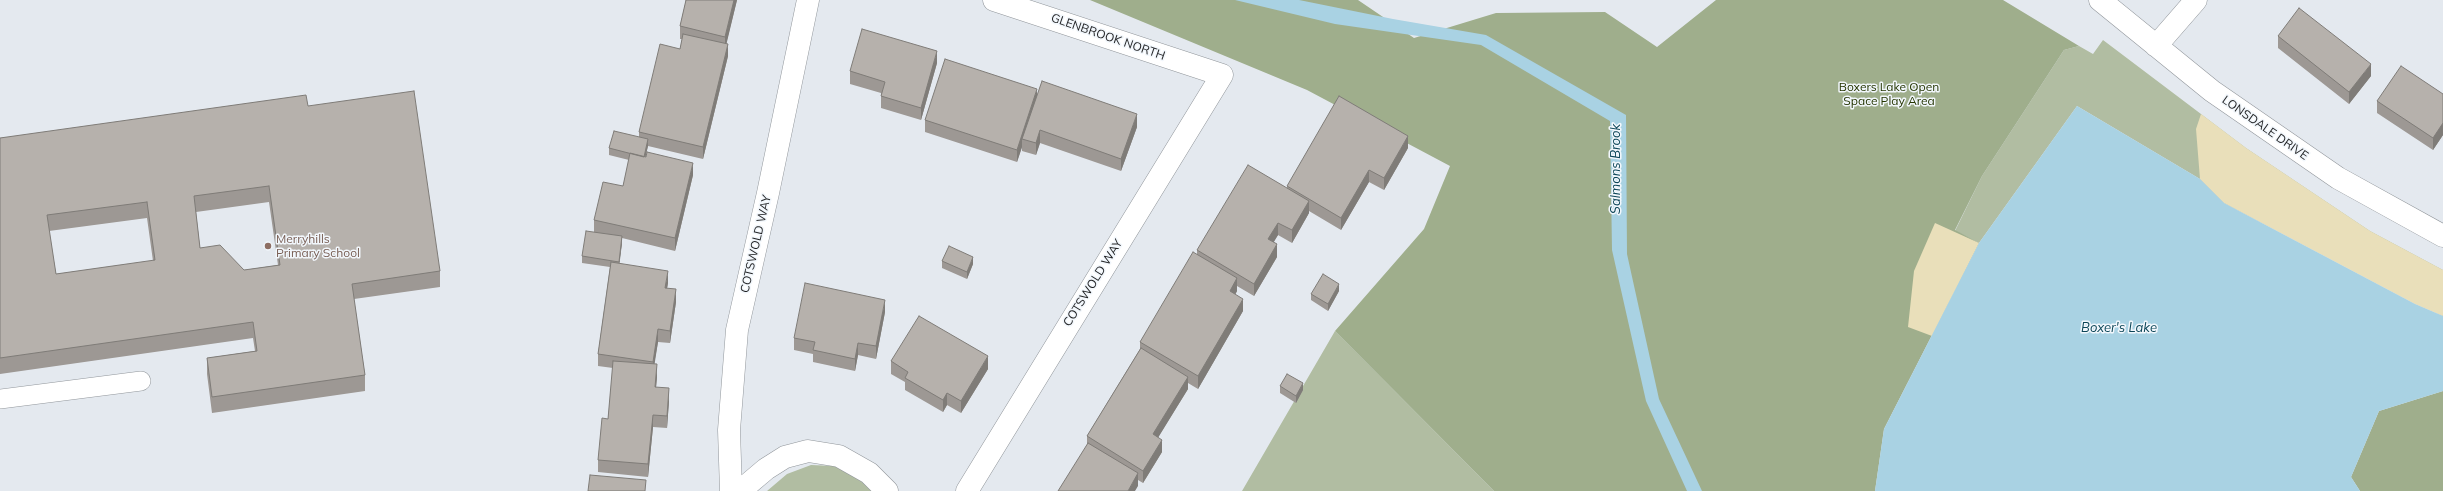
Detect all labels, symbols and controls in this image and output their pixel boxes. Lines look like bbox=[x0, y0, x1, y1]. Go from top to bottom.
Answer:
street label: GLENBROOK NORTH bbox=[1049, 11, 1167, 63]
park label: Boxers Lake Open Space Play Area bbox=[1839, 80, 1939, 108]
street label: LONSDALE DRIVE bbox=[2219, 93, 2311, 163]
water label: Salmons Brook bbox=[1608, 124, 1624, 214]
street label: COTSWOLD WAY bbox=[738, 194, 774, 294]
place label: Merryhills Primary School bbox=[276, 232, 360, 260]
street label: COTSWOLD WAY bbox=[1060, 237, 1126, 329]
marker: Merryhills Primary School bbox=[263, 241, 273, 251]
water label: Boxer's Lake bbox=[2081, 320, 2157, 336]

